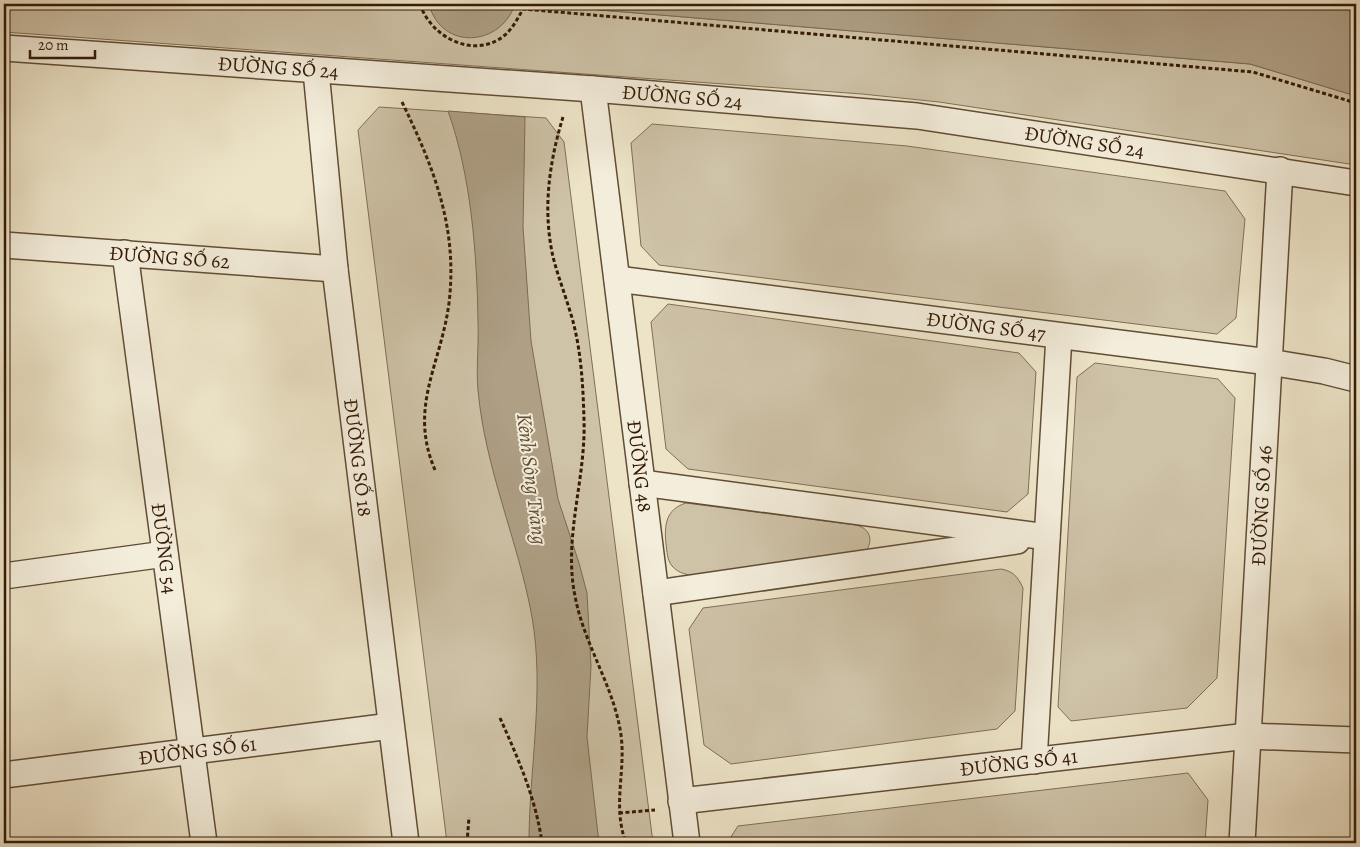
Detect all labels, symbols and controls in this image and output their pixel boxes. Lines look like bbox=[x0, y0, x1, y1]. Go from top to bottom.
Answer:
scale bar bbox=[30, 28, 95, 60]
text: 20 m bbox=[38, 35, 69, 55]
street label: ĐƯỜNG SỐ 24 bbox=[217, 49, 340, 85]
street label: ĐƯỜNG SỐ 24 bbox=[621, 78, 744, 115]
street label: ĐƯỜNG SỐ 24 bbox=[1023, 119, 1146, 164]
street label: ĐƯỜNG SỐ 62 bbox=[108, 239, 231, 275]
street label: ĐƯỜNG SỐ 47 bbox=[925, 305, 1048, 347]
street label: ĐƯỜNG SỐ 18 bbox=[338, 397, 379, 518]
water label: Kênh Sông Trăng bbox=[510, 412, 554, 547]
street label: ĐƯỜNG 48 bbox=[621, 418, 659, 514]
street label: ĐƯỜNG SỐ 46 bbox=[1244, 445, 1278, 566]
street label: ĐƯỜNG 54 bbox=[145, 501, 184, 596]
street label: ĐƯỜNG SỐ 61 bbox=[137, 730, 258, 771]
street label: ĐƯỜNG SỐ 41 bbox=[959, 742, 1079, 782]

